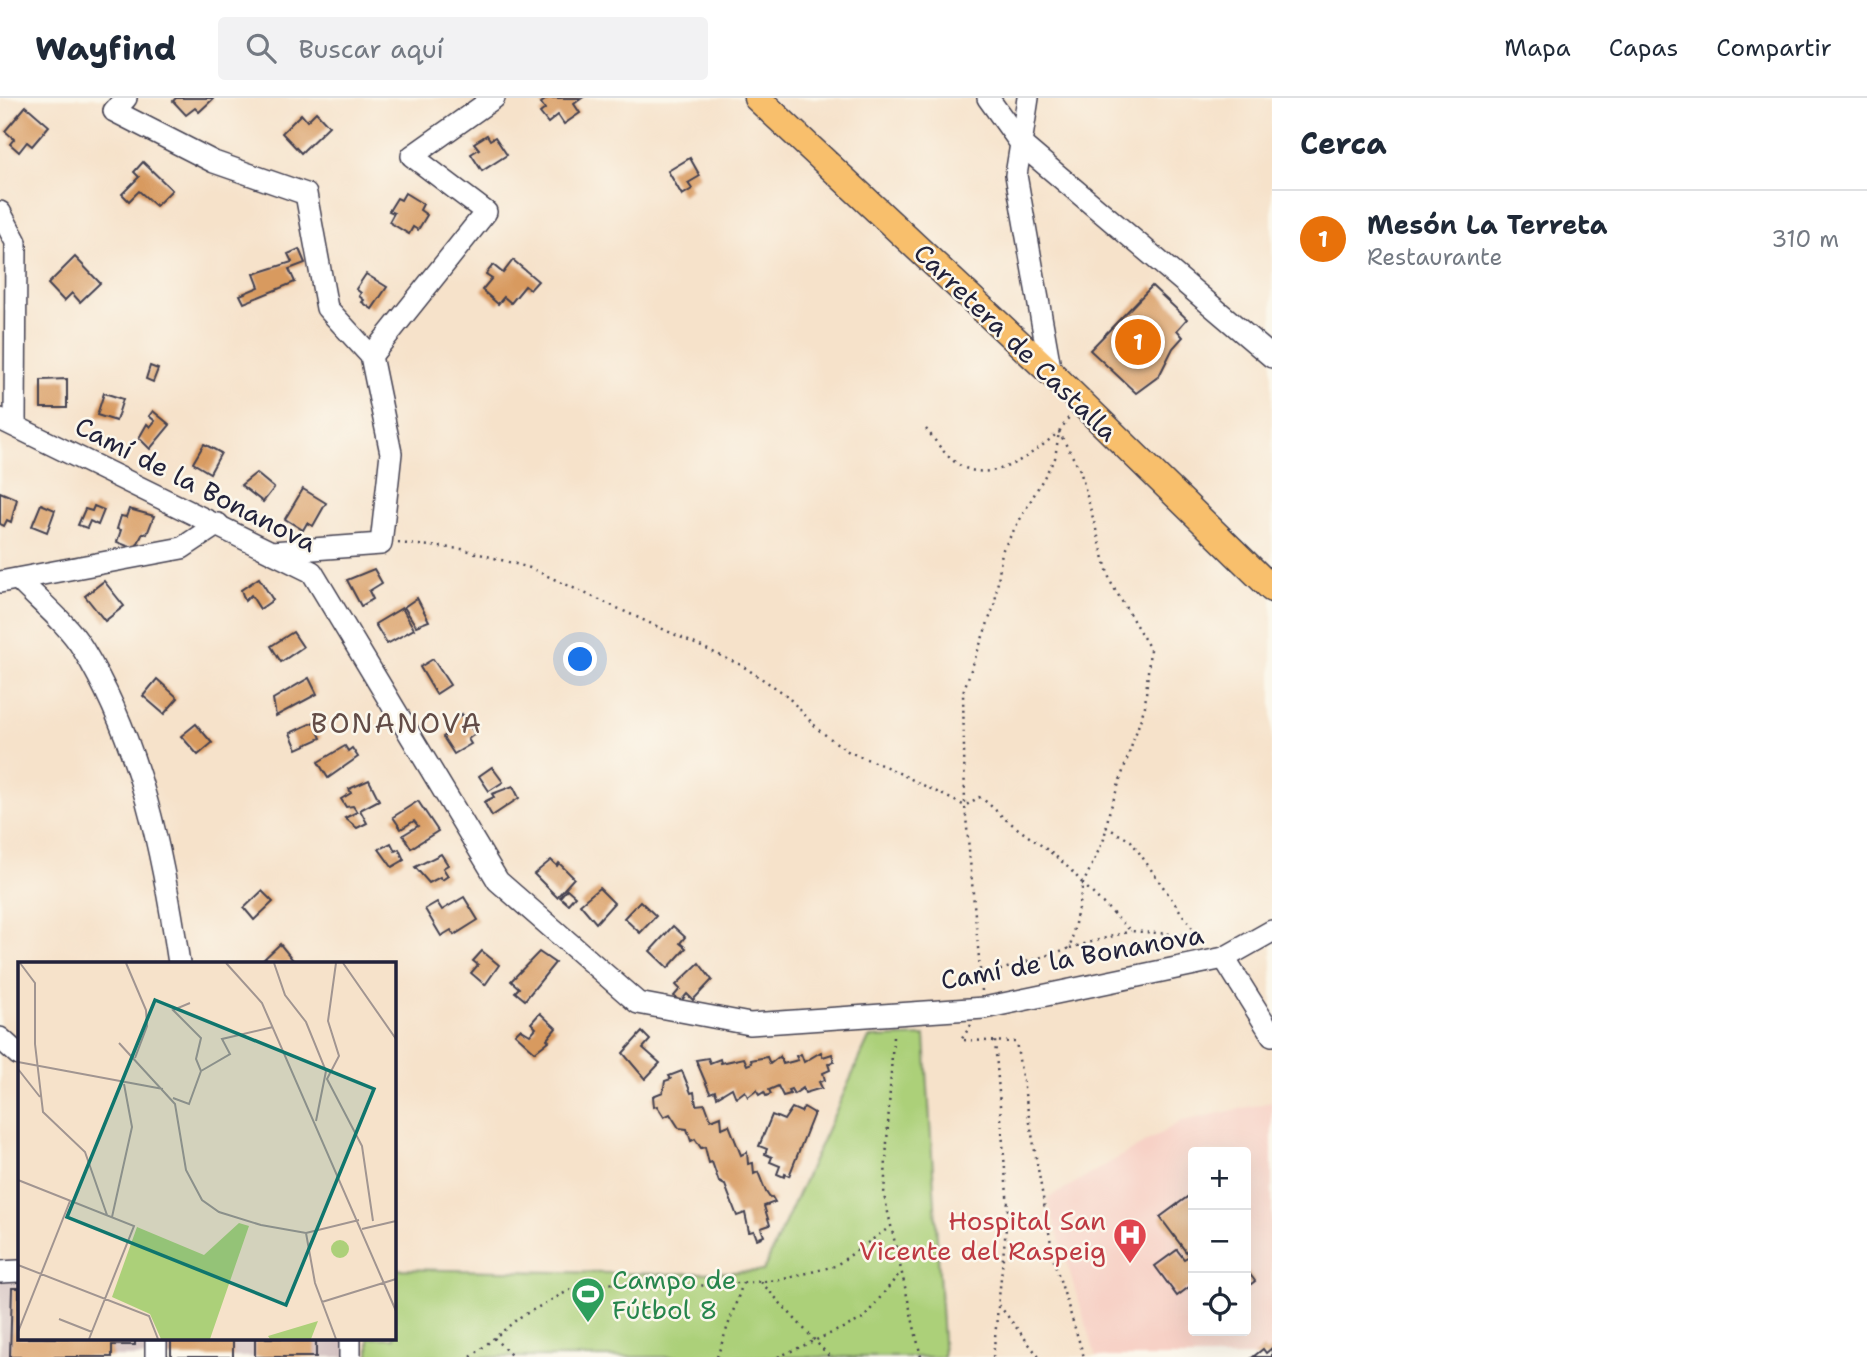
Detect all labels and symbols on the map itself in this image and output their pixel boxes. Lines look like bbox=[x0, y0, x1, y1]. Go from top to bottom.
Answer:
street label: Carretera de Castalla bbox=[906, 235, 1126, 449]
pin: 1 bbox=[1115, 316, 1161, 368]
street label: Camí de la Bonanova bbox=[69, 408, 323, 560]
your location bbox=[563, 642, 597, 676]
district label: BONANOVA bbox=[311, 704, 483, 742]
street label: Camí de la Bonanova bbox=[938, 917, 1206, 997]
inset map bbox=[18, 962, 396, 1340]
place label: Hospital San Vicente del Raspeig bbox=[859, 1203, 1106, 1268]
hospital icon: Hospital San Vicente del Raspeig bbox=[1111, 1216, 1149, 1265]
place label: Campo de Fútbol 8 bbox=[612, 1262, 736, 1327]
sports icon: Campo de Fútbol 8 bbox=[569, 1275, 607, 1324]

